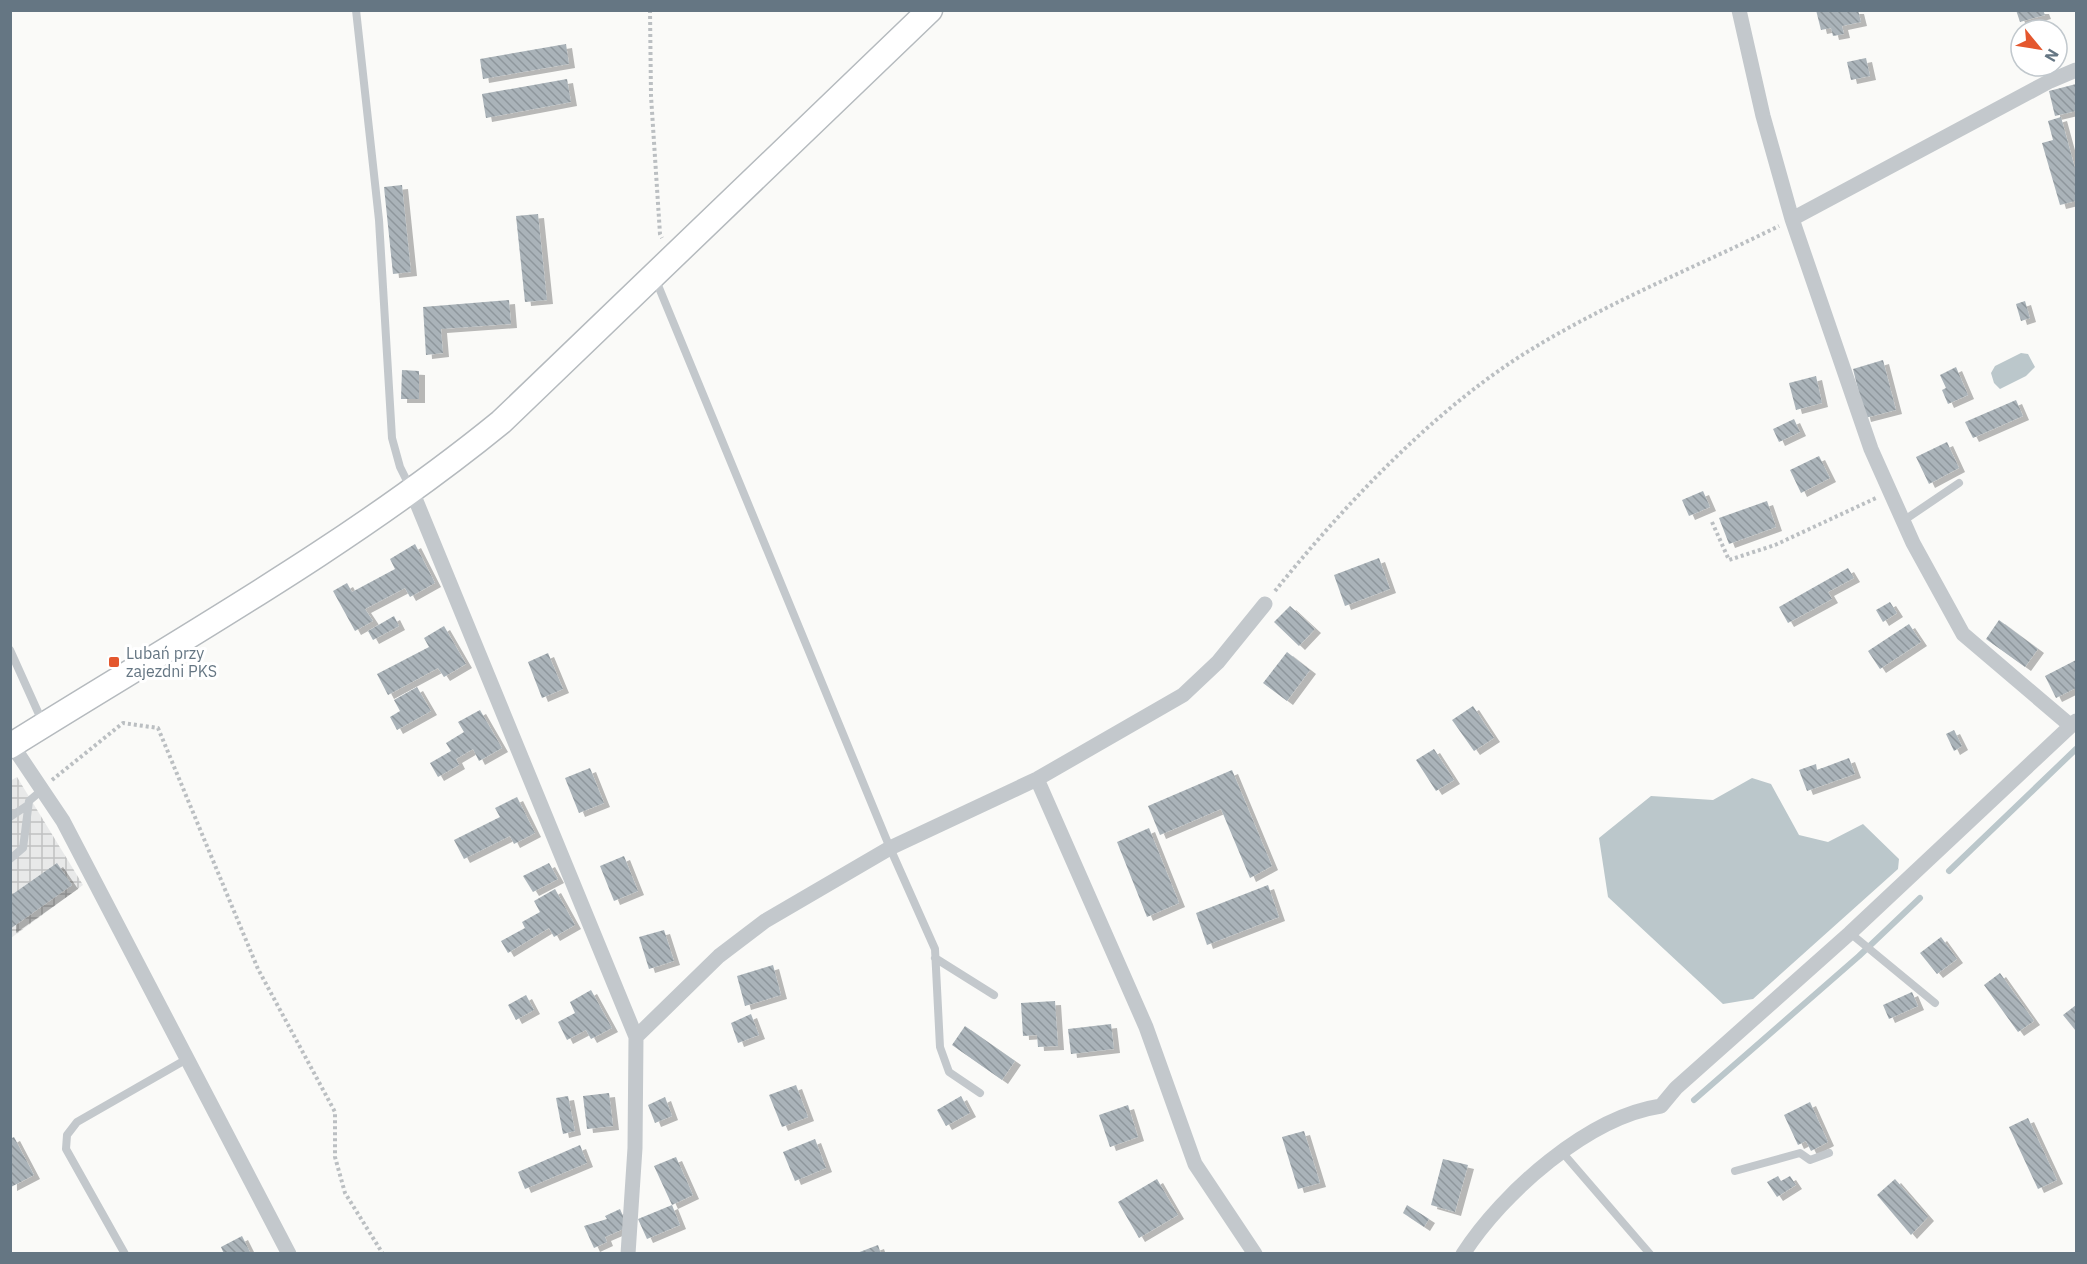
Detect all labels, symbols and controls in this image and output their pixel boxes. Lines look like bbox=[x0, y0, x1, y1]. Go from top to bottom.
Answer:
north arrow bbox=[2009, 18, 2069, 78]
text: N bbox=[2040, 45, 2064, 66]
place label: Lubań przy zajezdni PKS bbox=[126, 643, 217, 681]
marker: Lubań przy zajezdni PKS bbox=[107, 655, 121, 669]

